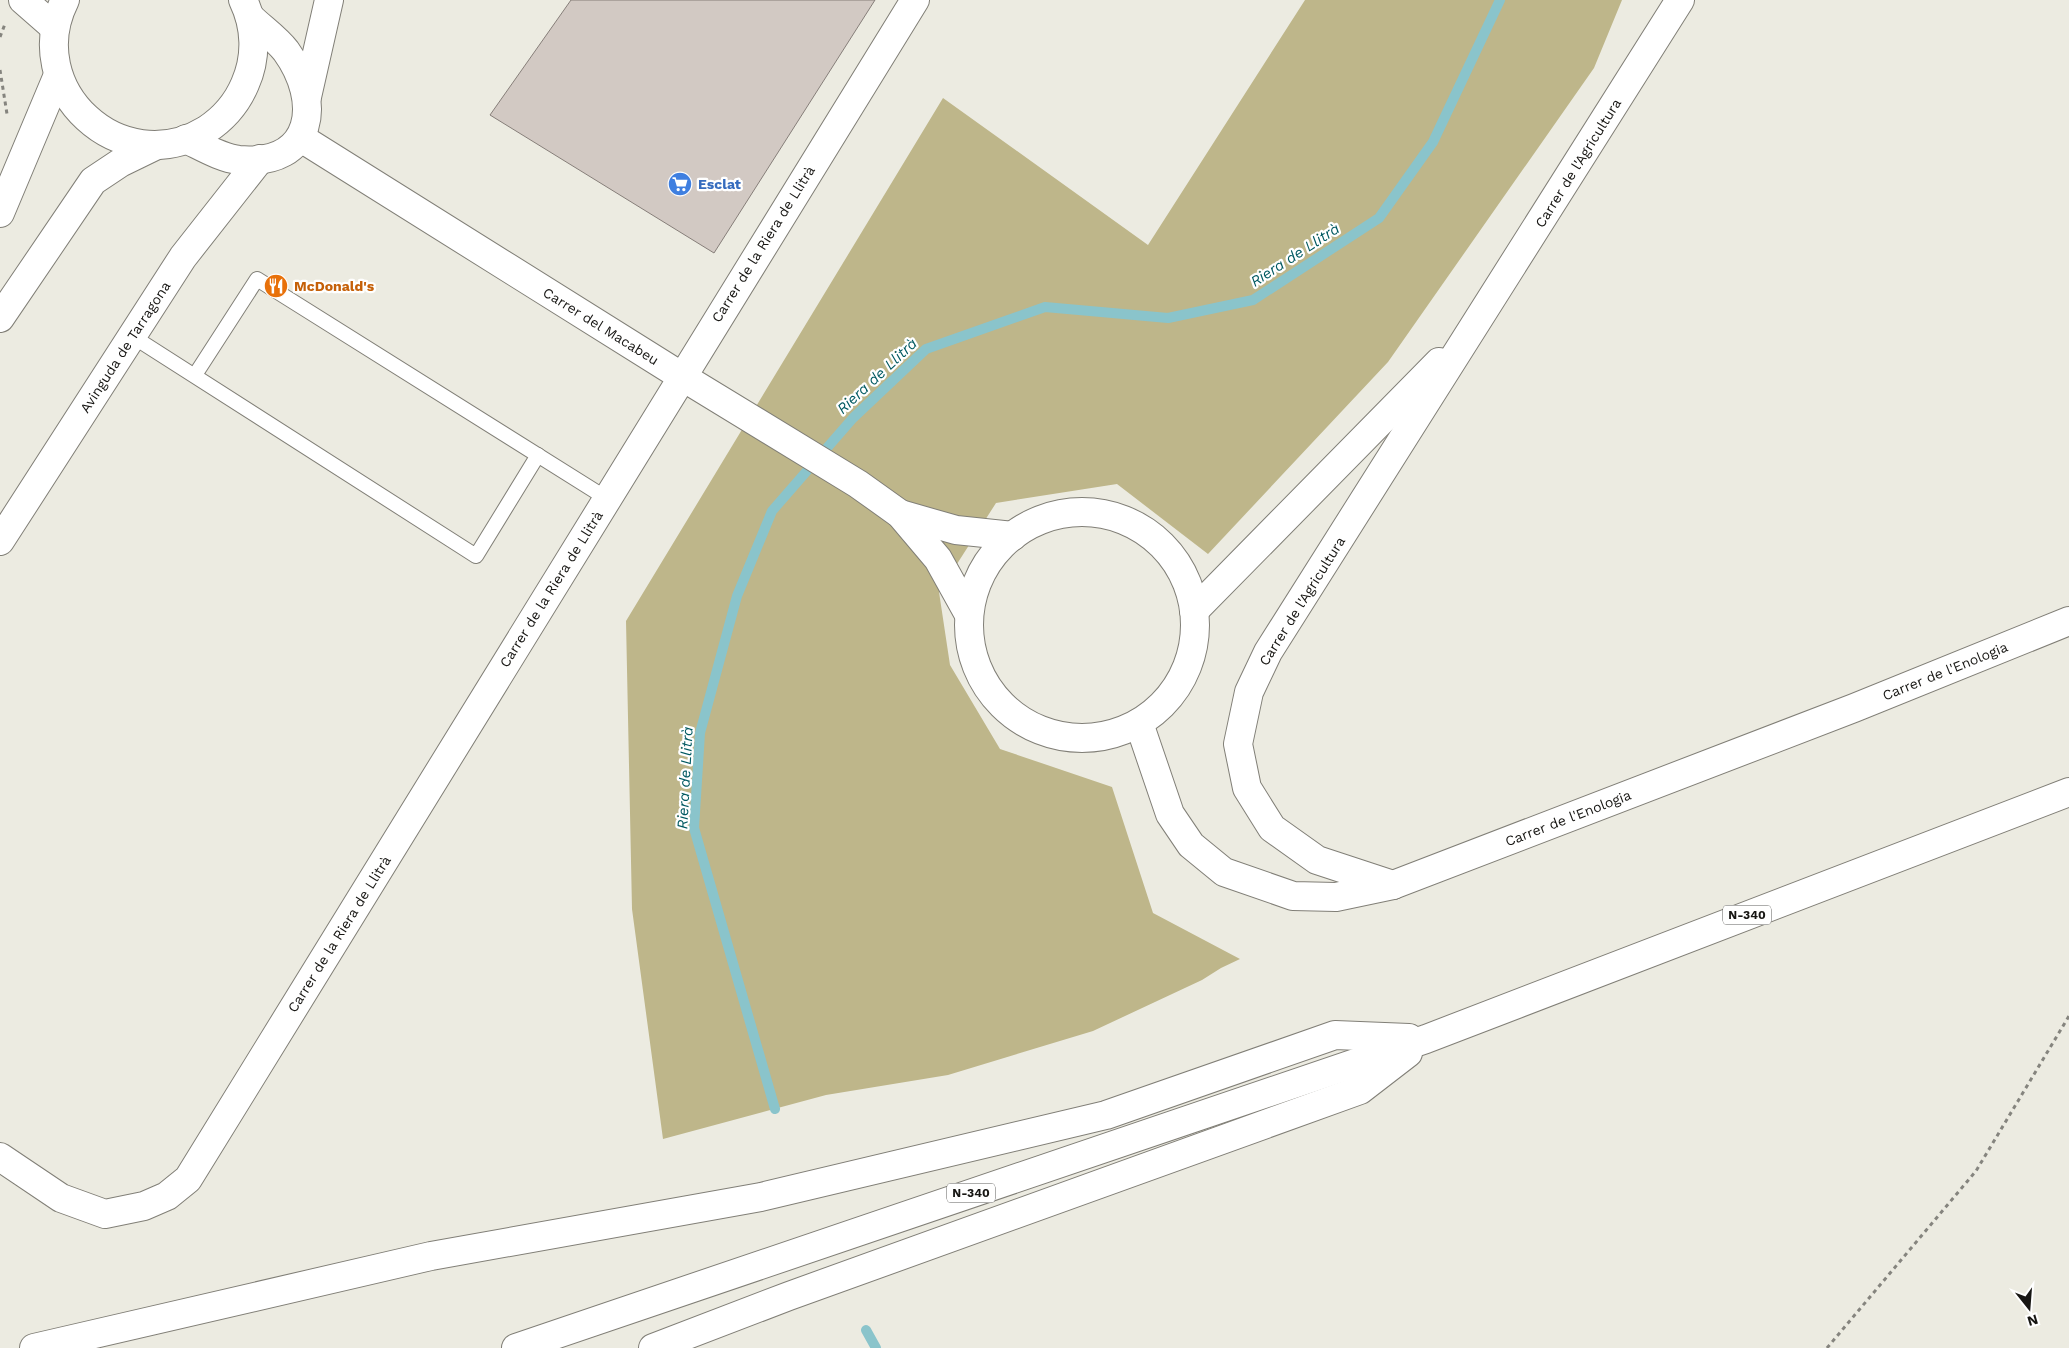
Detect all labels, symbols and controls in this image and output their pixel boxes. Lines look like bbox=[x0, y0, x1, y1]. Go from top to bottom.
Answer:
street label: Carrer de l'Agricultura bbox=[1532, 96, 1624, 230]
street label: Carrer de la Riera de Llitrà bbox=[708, 163, 818, 325]
supermarket icon: Esclat bbox=[667, 171, 693, 197]
place label: Esclat bbox=[698, 176, 741, 192]
water label: Riera de Llitrà bbox=[1247, 219, 1343, 291]
restaurant icon: McDonald's bbox=[263, 273, 289, 299]
street label: Avinguda de Tarragona bbox=[76, 278, 174, 416]
place label: McDonald's bbox=[294, 278, 375, 294]
street label: Carrer del Macabeu bbox=[540, 284, 662, 368]
water label: Riera de Llitrà bbox=[833, 334, 921, 418]
street label: Carrer de la Riera de Llitrà bbox=[496, 508, 606, 670]
street label: Carrer de l'Agricultura bbox=[1256, 534, 1348, 668]
street label: Carrer de l'Enologia bbox=[1880, 639, 2010, 703]
water label: Riera de Llitrà bbox=[673, 726, 697, 830]
street label: Carrer de l'Enologia bbox=[1503, 787, 1633, 849]
street label: Carrer de la Riera de Llitrà bbox=[284, 853, 394, 1015]
road number: N-340 bbox=[1723, 906, 1771, 924]
road number: N-340 bbox=[947, 1184, 995, 1202]
north arrow bbox=[2004, 1283, 2054, 1333]
text: N bbox=[2026, 1311, 2040, 1330]

